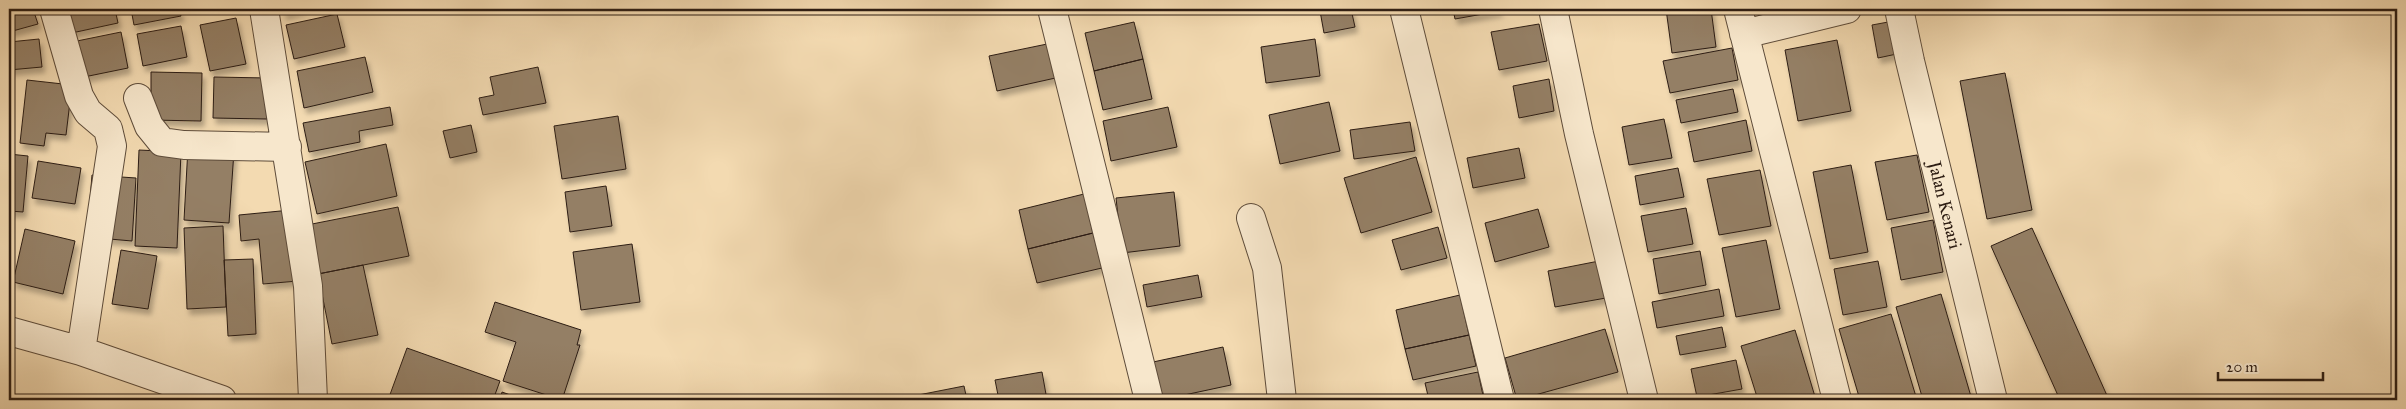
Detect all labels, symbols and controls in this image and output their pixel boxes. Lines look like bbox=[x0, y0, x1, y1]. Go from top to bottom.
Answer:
street label: Jalan Kenari bbox=[1922, 157, 1967, 251]
scale bar bbox=[2218, 349, 2324, 381]
text: 20 m bbox=[2226, 358, 2258, 376]

